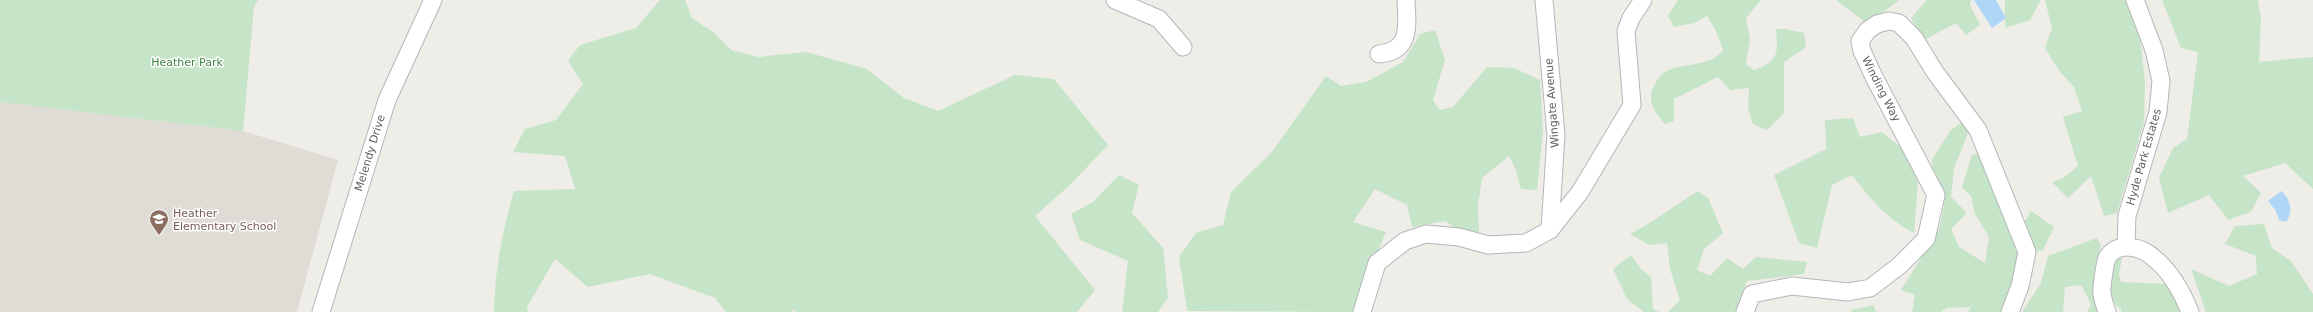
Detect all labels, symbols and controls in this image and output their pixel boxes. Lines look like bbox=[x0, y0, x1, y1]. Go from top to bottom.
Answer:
street label: Winding Way bbox=[1859, 54, 1903, 124]
park label: Heather Park bbox=[151, 56, 223, 69]
street label: Wingate Avenue bbox=[1542, 58, 1562, 148]
street label: Hyde Park Estates bbox=[2124, 107, 2164, 207]
street label: Melendy Drive bbox=[352, 113, 388, 193]
place label: Heather Elementary School bbox=[173, 207, 276, 233]
school or university icon: Heather Elementary School bbox=[148, 208, 170, 236]

